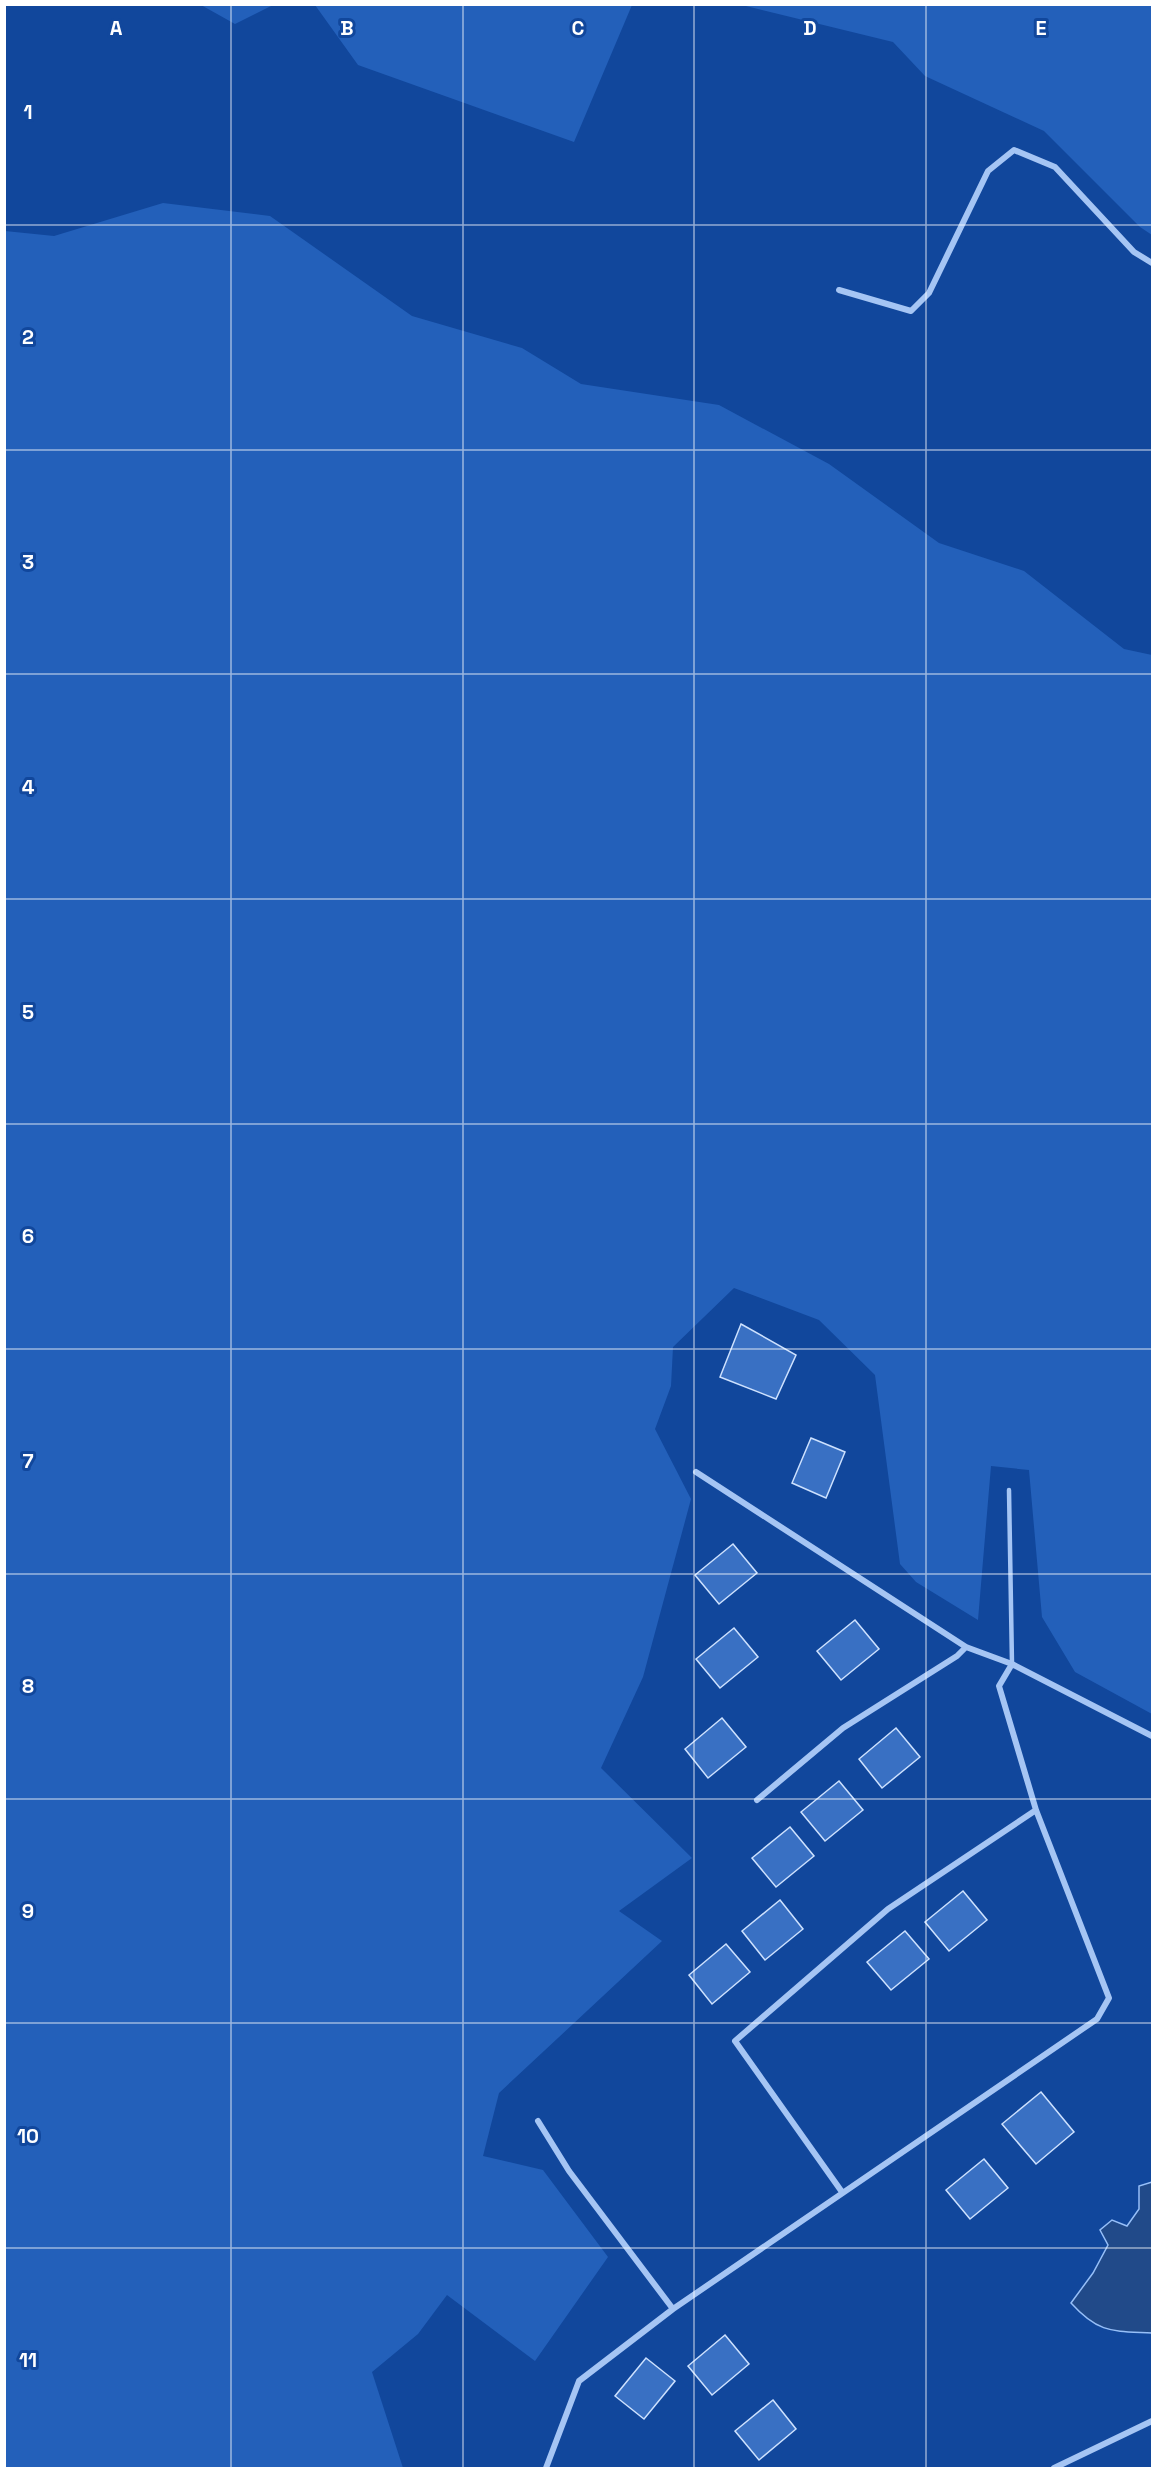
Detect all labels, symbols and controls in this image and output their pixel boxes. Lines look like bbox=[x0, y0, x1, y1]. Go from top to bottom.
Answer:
text: A bbox=[110, 15, 123, 41]
text: B bbox=[340, 15, 354, 41]
text: C bbox=[572, 15, 585, 41]
text: D bbox=[803, 15, 817, 41]
text: E bbox=[1035, 15, 1047, 41]
text: 1 bbox=[23, 99, 33, 125]
text: 2 bbox=[22, 324, 34, 350]
text: 3 bbox=[22, 549, 34, 575]
text: 4 bbox=[22, 774, 35, 800]
text: 5 bbox=[22, 999, 34, 1025]
text: 6 bbox=[22, 1223, 34, 1249]
text: 7 bbox=[22, 1448, 34, 1474]
text: 8 bbox=[22, 1673, 34, 1699]
text: 9 bbox=[22, 1898, 34, 1924]
text: 10 bbox=[17, 2123, 39, 2149]
text: 11 bbox=[19, 2347, 37, 2373]

